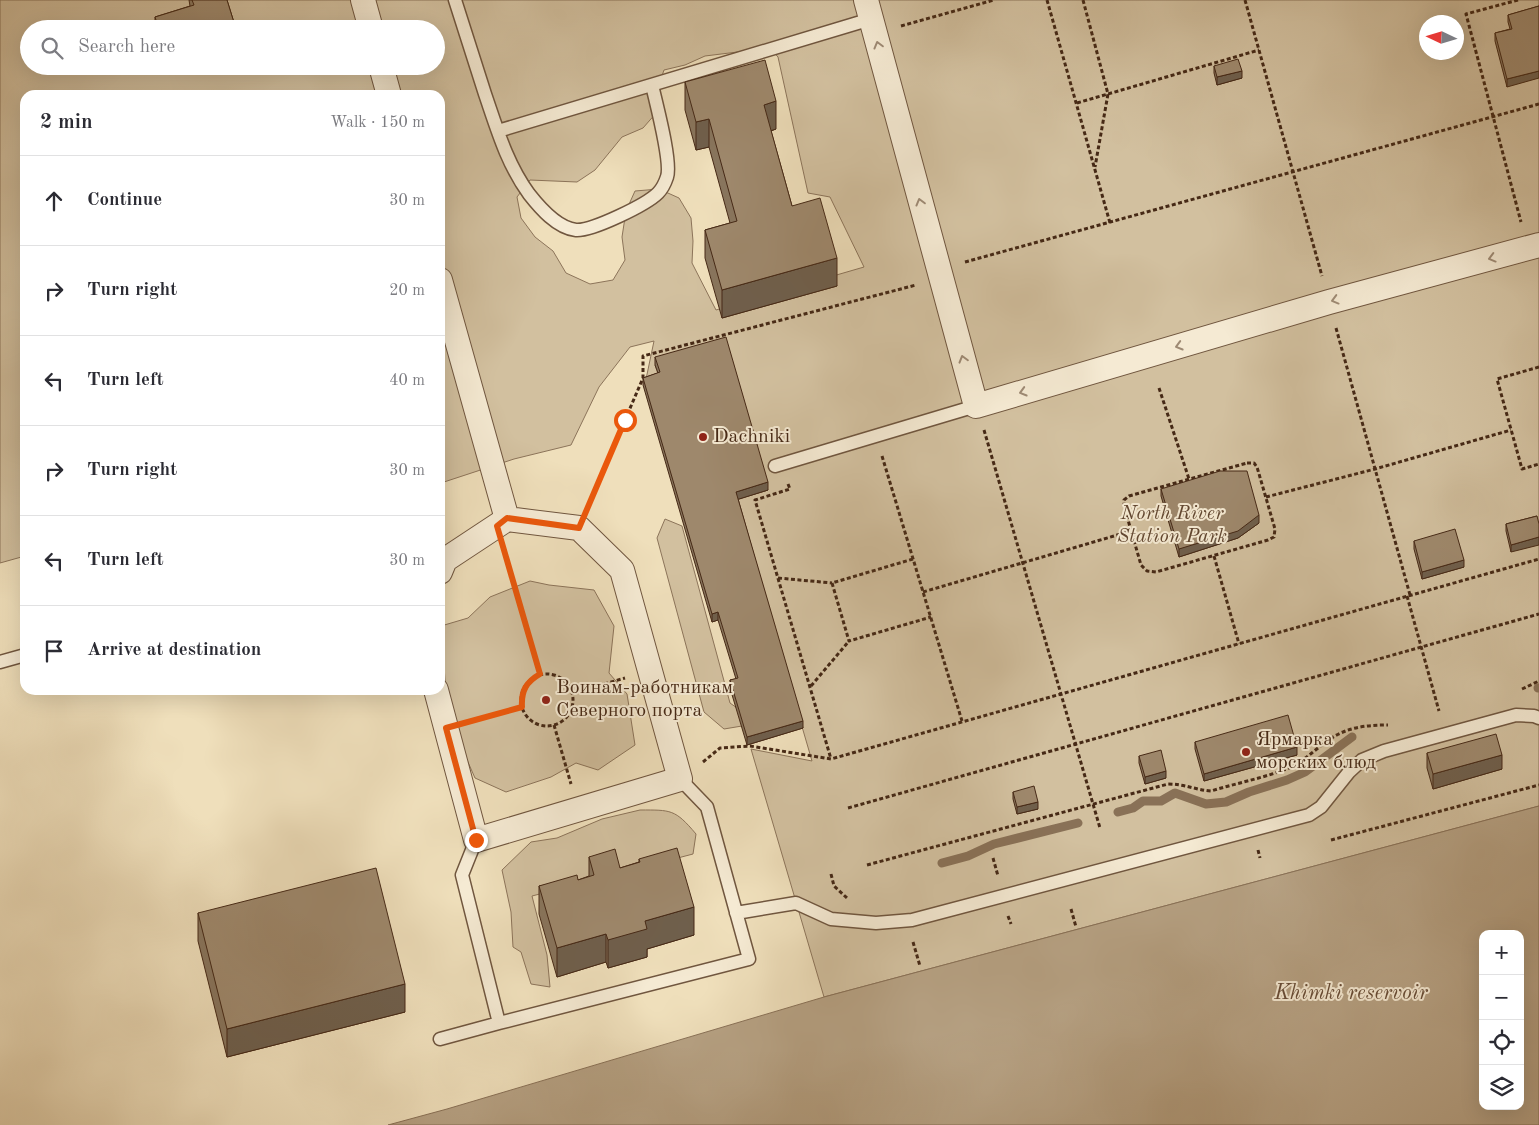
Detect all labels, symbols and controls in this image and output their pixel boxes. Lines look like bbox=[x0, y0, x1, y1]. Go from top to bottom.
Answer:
north arrow bbox=[1419, 15, 1464, 60]
search box bbox=[20, 20, 445, 75]
icon: search bbox=[38, 34, 66, 62]
text: Search here bbox=[78, 38, 175, 57]
one-way arrow bbox=[874, 42, 884, 50]
text: 2 min bbox=[40, 112, 93, 133]
text: Walk · 150 m bbox=[330, 115, 425, 131]
icon: ahead bbox=[40, 187, 68, 215]
text: Continue bbox=[87, 191, 162, 210]
text: 30 m bbox=[389, 193, 425, 209]
one-way arrow bbox=[915, 198, 926, 207]
one-way arrow bbox=[1487, 252, 1496, 263]
icon: right bbox=[40, 277, 68, 305]
text: Turn right bbox=[87, 281, 177, 300]
text: 20 m bbox=[389, 283, 425, 299]
one-way arrow bbox=[1331, 294, 1339, 305]
one-way arrow bbox=[1175, 340, 1183, 351]
one-way arrow bbox=[959, 355, 969, 363]
icon: left bbox=[40, 367, 68, 395]
text: Turn left bbox=[87, 371, 164, 390]
text: 40 m bbox=[389, 373, 425, 389]
one-way arrow bbox=[1020, 386, 1028, 396]
route start bbox=[614, 409, 637, 432]
place label: Dachniki bbox=[713, 427, 790, 447]
marker: Dachniki bbox=[697, 431, 709, 443]
icon: right bbox=[40, 457, 68, 485]
text: Turn right bbox=[87, 461, 177, 480]
text: 30 m bbox=[389, 463, 425, 479]
park label: North River Station Park bbox=[1117, 504, 1227, 547]
icon: left bbox=[40, 547, 68, 575]
text: Turn left bbox=[87, 551, 164, 570]
text: 30 m bbox=[389, 553, 425, 569]
icon: arrive bbox=[40, 637, 68, 665]
text: Arrive at destination bbox=[87, 641, 261, 660]
place label: Воинам-работникам Северного порта bbox=[556, 678, 733, 721]
marker: Воинам-работникам Северного порта bbox=[540, 694, 552, 706]
place label: Ярмарка морских блюд bbox=[1256, 730, 1376, 773]
marker: Ярмарка морских блюд bbox=[1240, 746, 1252, 758]
route end bbox=[465, 829, 488, 852]
map controls bbox=[1479, 930, 1524, 1110]
button: + bbox=[1479, 930, 1524, 975]
button: − bbox=[1479, 975, 1524, 1020]
water label: Khimki reservoir bbox=[1273, 983, 1429, 1004]
button: locate bbox=[1479, 1020, 1524, 1065]
button: layers bbox=[1479, 1065, 1524, 1110]

